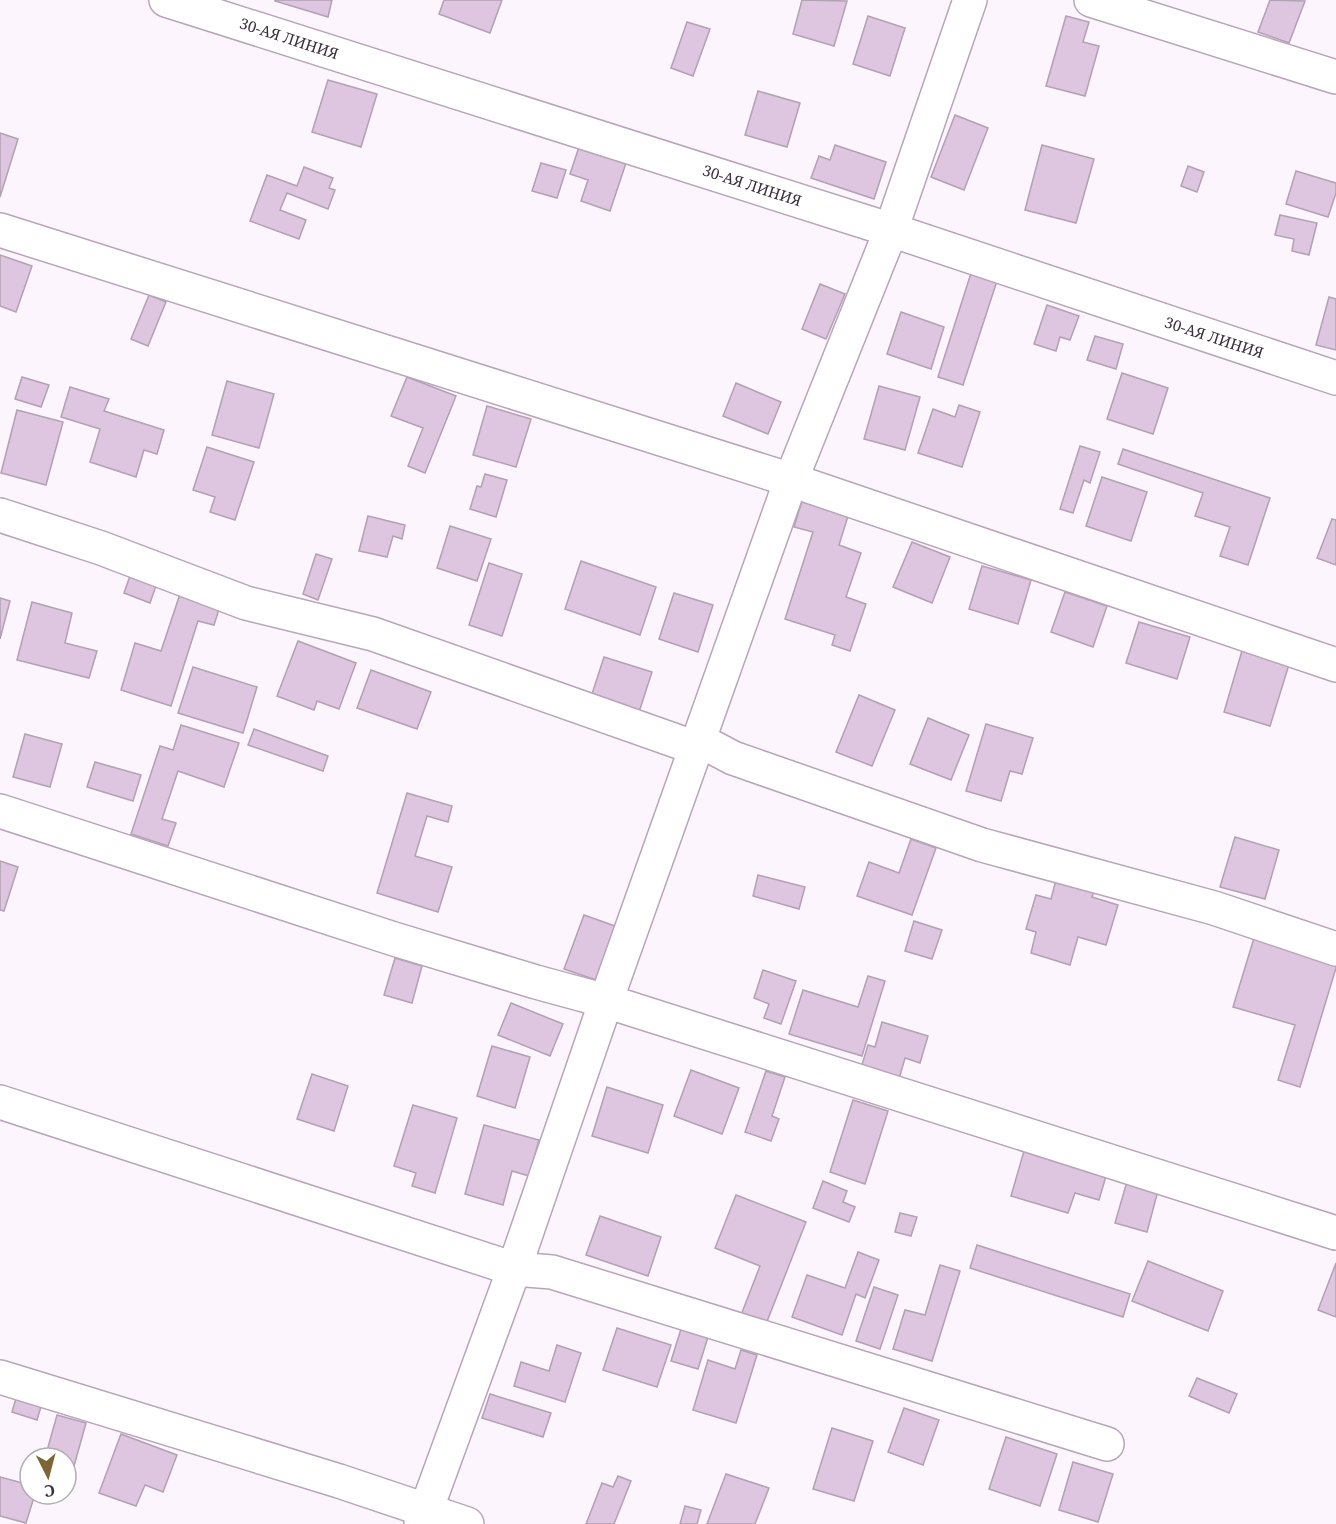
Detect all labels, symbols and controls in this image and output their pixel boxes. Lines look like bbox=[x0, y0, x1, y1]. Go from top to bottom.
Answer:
street label: 30-АЯ ЛИНИЯ bbox=[237, 13, 341, 63]
street label: 30-АЯ ЛИНИЯ bbox=[700, 160, 804, 210]
street label: 30-АЯ ЛИНИЯ bbox=[1162, 312, 1266, 362]
north arrow bbox=[18, 1446, 78, 1506]
text: С bbox=[43, 1479, 56, 1502]

